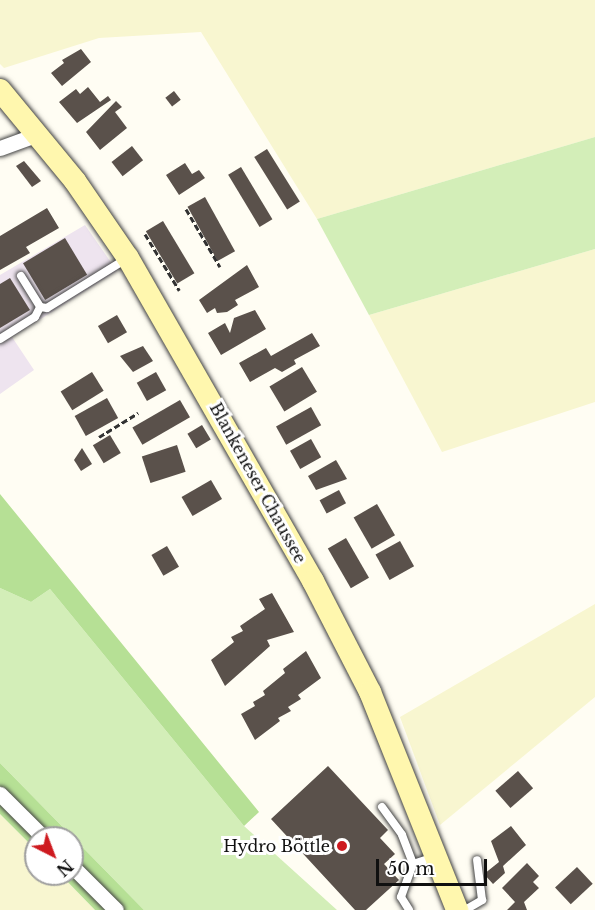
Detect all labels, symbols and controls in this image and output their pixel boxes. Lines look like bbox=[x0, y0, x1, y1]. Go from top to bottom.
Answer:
street label: Blankeneser Chaussee bbox=[206, 399, 310, 567]
north arrow bbox=[24, 826, 84, 886]
place label: Hydro Böttle bbox=[223, 836, 330, 856]
marker: Hydro Böttle bbox=[335, 839, 349, 853]
scale bar bbox=[379, 847, 490, 885]
text: N bbox=[52, 855, 77, 880]
text: 50 m bbox=[387, 858, 435, 880]

